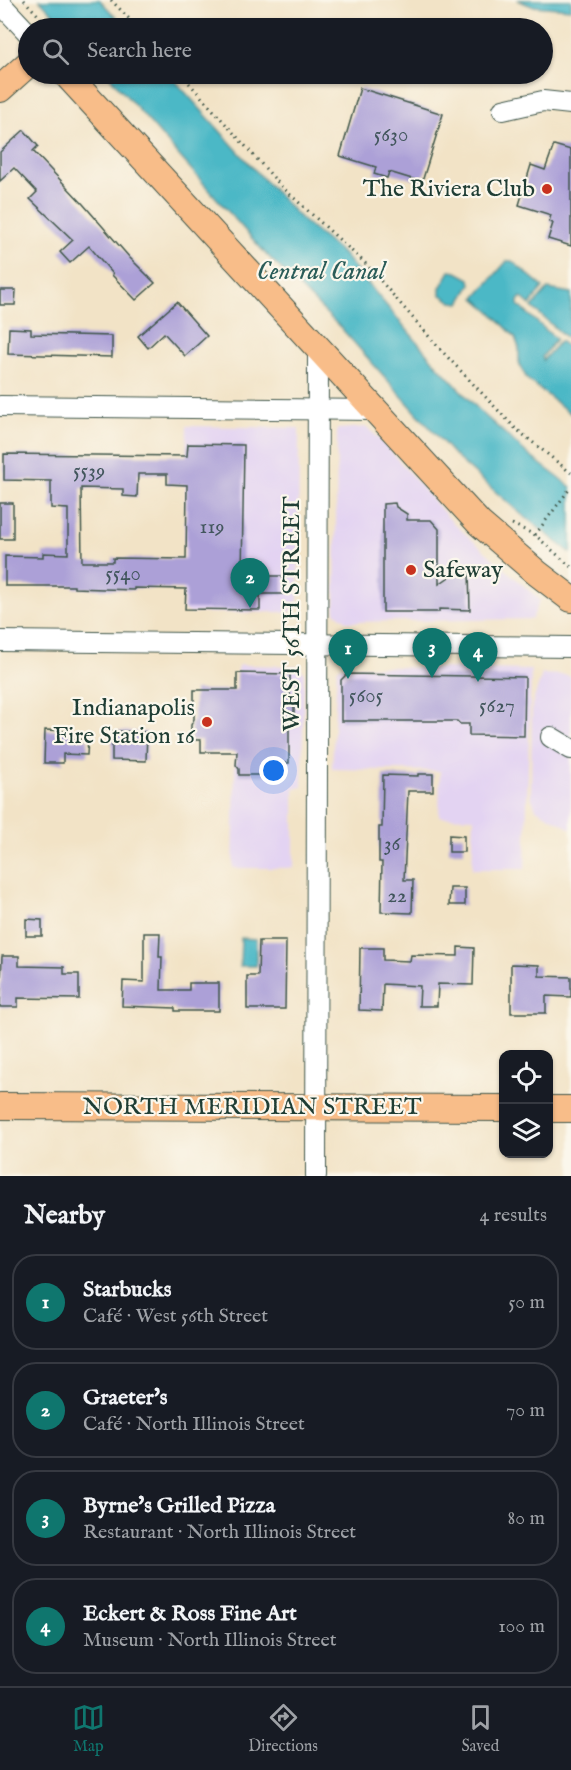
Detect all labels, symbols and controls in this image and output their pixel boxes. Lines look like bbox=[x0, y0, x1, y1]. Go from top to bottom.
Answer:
search box bbox=[18, 18, 553, 84]
icon: search bbox=[39, 35, 72, 68]
text: Search here bbox=[87, 37, 192, 65]
house number: 5630 bbox=[374, 122, 408, 149]
place label: The Riviera Club bbox=[363, 174, 535, 205]
marker: The Riviera Club bbox=[540, 182, 554, 196]
water label: Central Canal bbox=[257, 255, 387, 288]
house number: 5539 bbox=[73, 458, 105, 485]
street label: WEST 56TH STREET bbox=[277, 496, 308, 732]
house number: 119 bbox=[200, 514, 224, 541]
place label: Safeway bbox=[423, 555, 503, 586]
pin: 2 bbox=[230, 558, 270, 608]
house number: 5540 bbox=[105, 561, 141, 588]
marker: Safeway bbox=[404, 563, 418, 577]
pin: 3 bbox=[412, 628, 452, 678]
pin: 1 bbox=[328, 630, 368, 679]
pin: 4 bbox=[458, 632, 498, 682]
house number: 5605 bbox=[349, 683, 384, 710]
place label: Indianapolis Fire Station 16 bbox=[53, 693, 196, 752]
house number: 5627 bbox=[479, 693, 515, 720]
marker: Indianapolis Fire Station 16 bbox=[200, 715, 214, 729]
your location bbox=[259, 756, 288, 785]
house number: 36 bbox=[384, 831, 401, 858]
house number: 22 bbox=[387, 883, 407, 910]
map controls bbox=[499, 1050, 553, 1158]
button: locate bbox=[499, 1050, 553, 1104]
street label: NORTH MERIDIAN STREET bbox=[82, 1092, 422, 1123]
button: layers bbox=[499, 1104, 553, 1158]
text: Nearby bbox=[24, 1199, 105, 1232]
text: 4 results bbox=[480, 1203, 547, 1228]
text: Starbucks bbox=[83, 1276, 171, 1304]
text: 1 bbox=[42, 1290, 49, 1315]
text: 50 m bbox=[508, 1290, 545, 1315]
text: Café · West 56th Street bbox=[83, 1304, 268, 1329]
text: Graeter's bbox=[83, 1384, 168, 1412]
text: 2 bbox=[41, 1398, 50, 1423]
text: 70 m bbox=[506, 1398, 545, 1423]
text: Café · North Illinois Street bbox=[83, 1412, 305, 1437]
text: Byrne's Grilled Pizza bbox=[83, 1492, 275, 1520]
text: 3 bbox=[42, 1506, 49, 1531]
text: 80 m bbox=[508, 1506, 545, 1531]
text: Restaurant · North Illinois Street bbox=[83, 1520, 356, 1545]
text: Eckert & Ross Fine Art bbox=[83, 1600, 297, 1628]
text: 4 bbox=[41, 1614, 50, 1639]
text: 100 m bbox=[498, 1614, 545, 1639]
text: Museum · North Illinois Street bbox=[83, 1628, 337, 1653]
tab: Map bbox=[72, 1701, 105, 1757]
tab: Directions bbox=[248, 1701, 318, 1757]
tab: Saved bbox=[461, 1701, 499, 1757]

